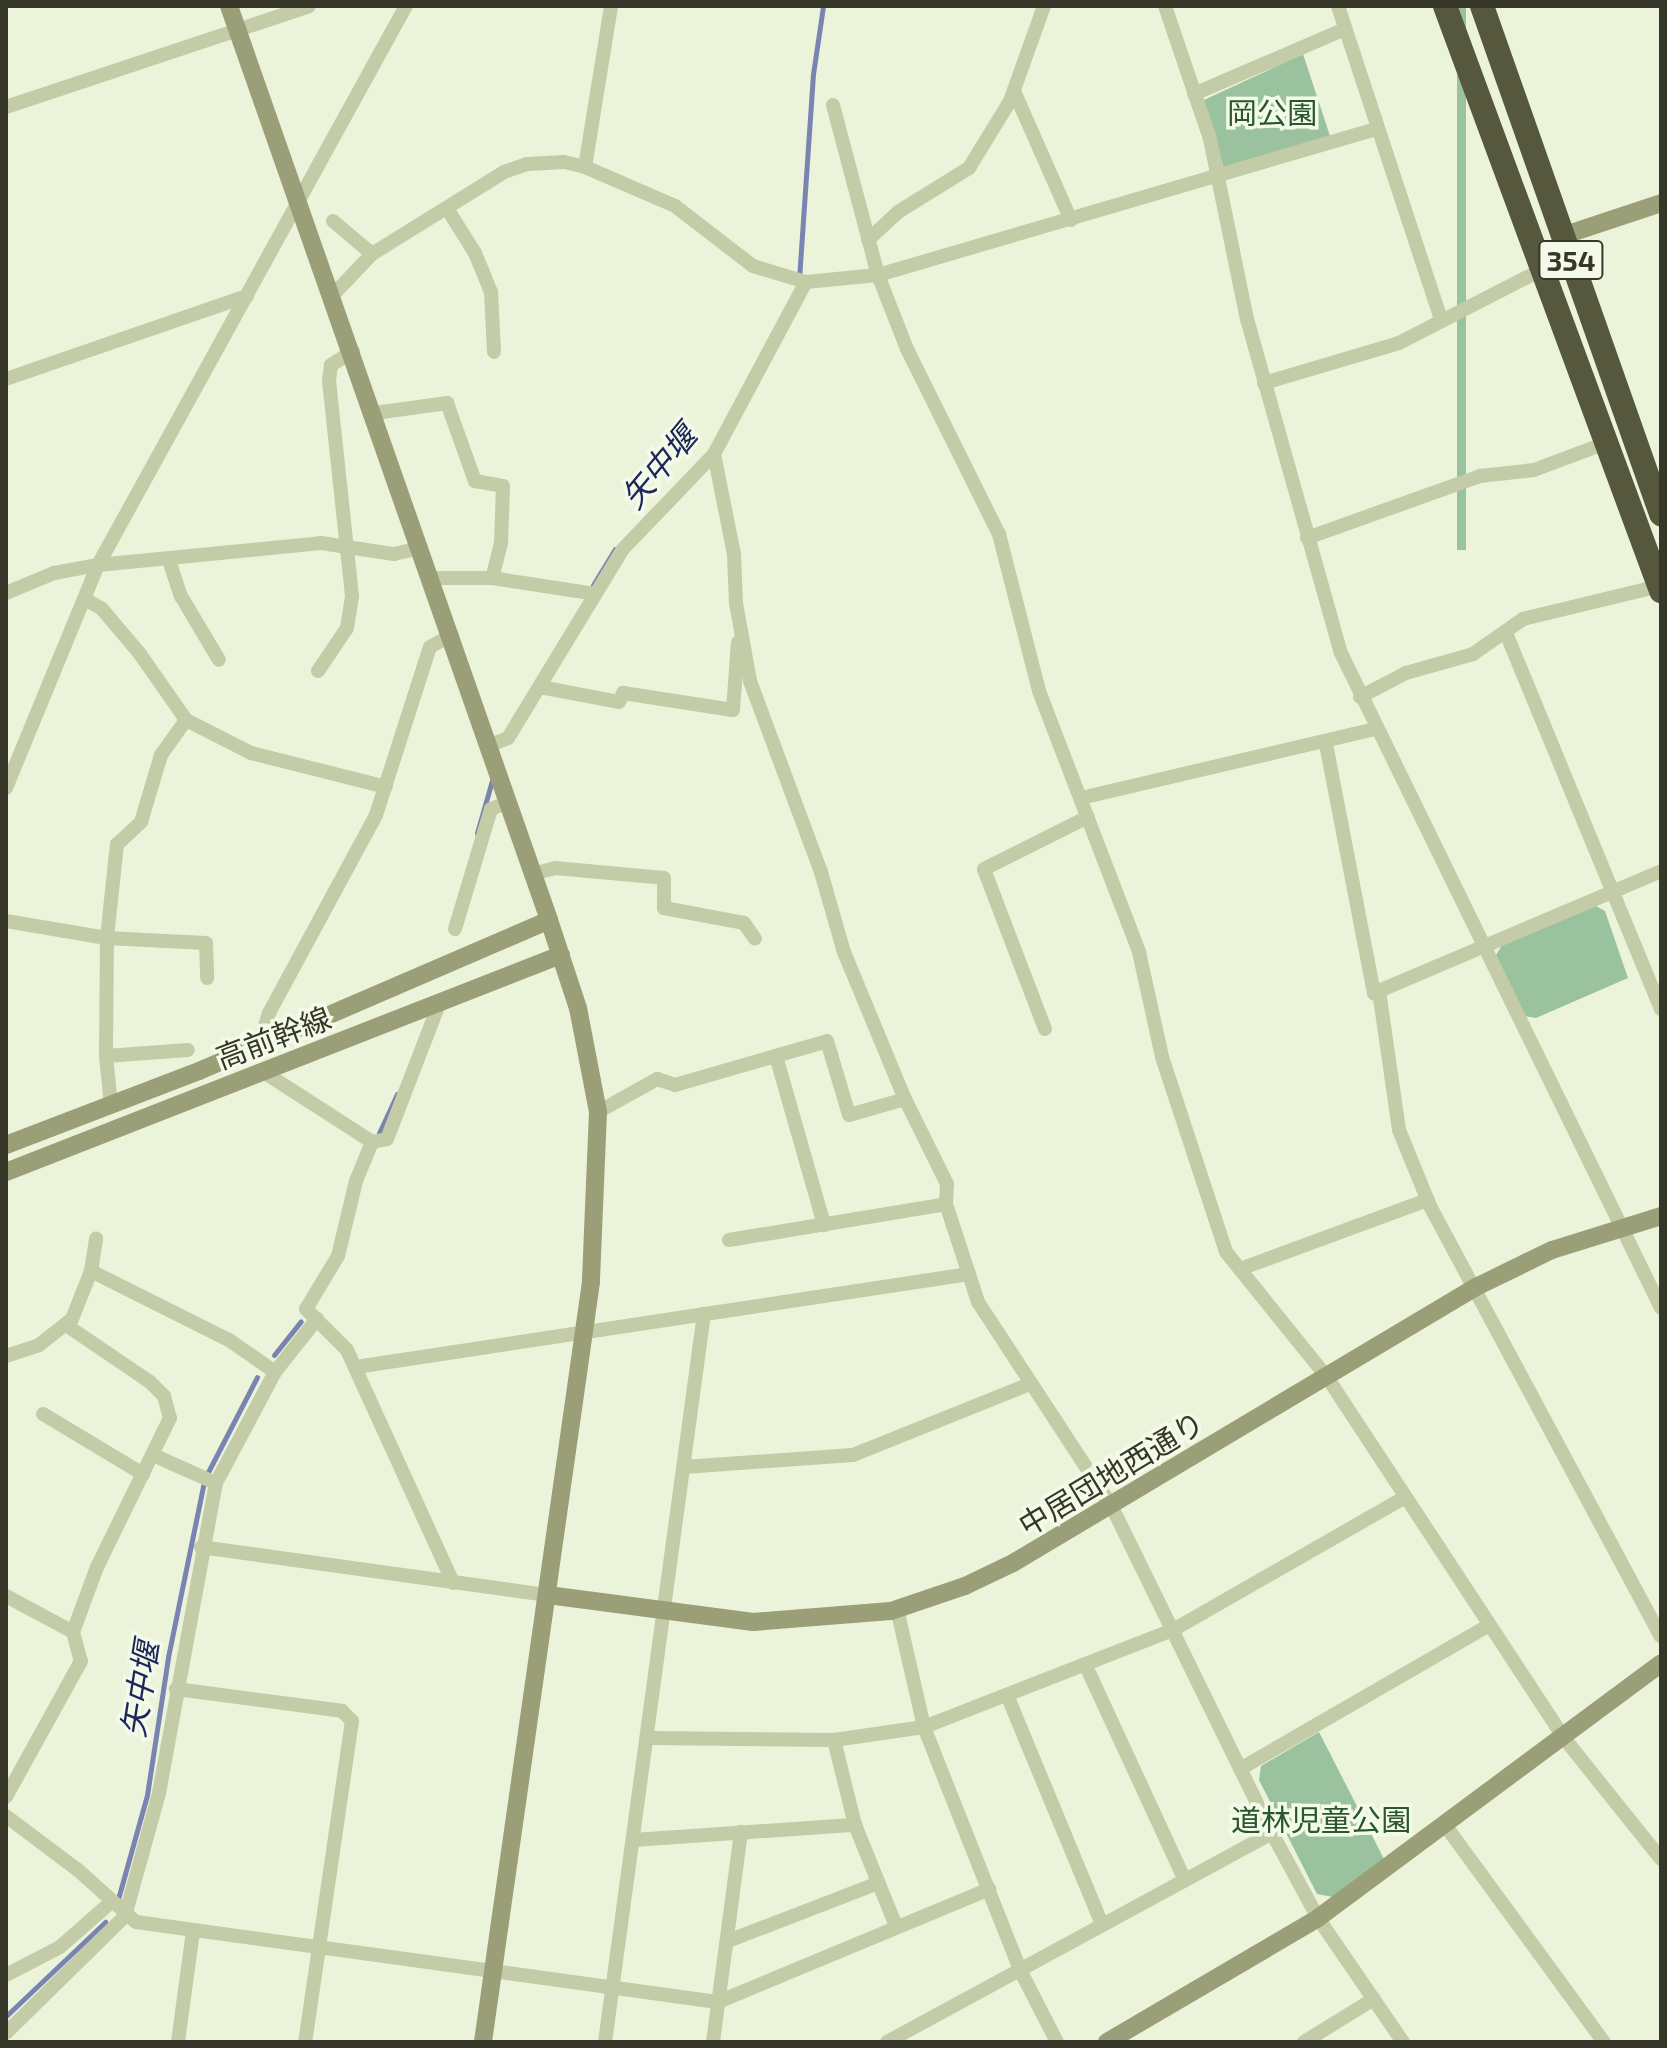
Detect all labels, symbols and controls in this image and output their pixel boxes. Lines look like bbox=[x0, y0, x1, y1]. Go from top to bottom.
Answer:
park label: 岡公園 bbox=[1227, 94, 1317, 130]
road number: 354 bbox=[1537, 236, 1605, 284]
water label: 矢中堰 bbox=[612, 417, 704, 515]
street label: 高前幹線 bbox=[211, 999, 335, 1075]
street label: 中居団地西通り bbox=[1012, 1403, 1210, 1543]
water label: 矢中堰 bbox=[113, 1639, 165, 1739]
park label: 道林児童公園 bbox=[1231, 1801, 1411, 1837]

